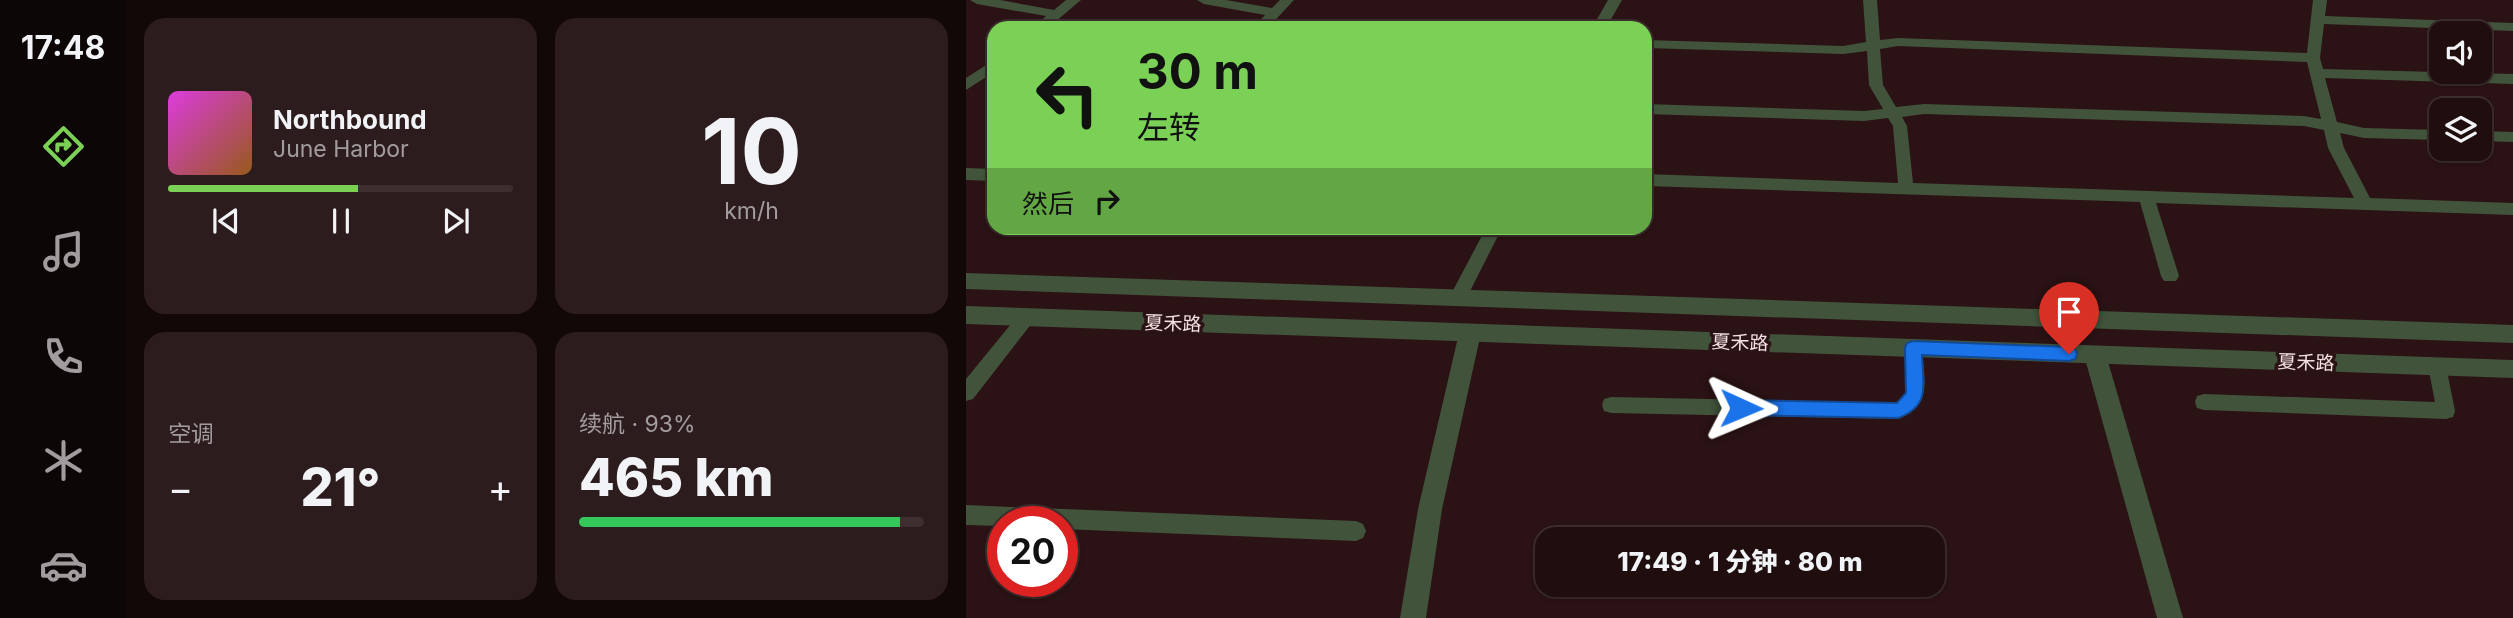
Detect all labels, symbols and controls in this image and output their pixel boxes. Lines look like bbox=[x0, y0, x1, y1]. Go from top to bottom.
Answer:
map controls bbox=[2429, 21, 2492, 161]
button: sound bbox=[2429, 21, 2492, 84]
text: 17:48 bbox=[21, 28, 105, 67]
text: 30 m bbox=[1137, 42, 1258, 101]
icon: left bbox=[1022, 49, 1113, 140]
text: 10 bbox=[701, 96, 802, 206]
button: layers bbox=[2429, 98, 2492, 161]
text: Northbound bbox=[273, 104, 427, 135]
text: 左转 bbox=[1137, 108, 1201, 147]
icon: directions bbox=[39, 122, 88, 171]
text: June Harbor bbox=[273, 135, 409, 163]
icon: right bbox=[1088, 182, 1126, 220]
text: 然后 bbox=[1022, 188, 1074, 219]
text: km/h bbox=[724, 197, 779, 225]
icon: previous bbox=[207, 202, 245, 240]
icon: pause bbox=[322, 202, 360, 240]
icon: next bbox=[437, 202, 475, 240]
icon: music bbox=[39, 227, 88, 276]
pin bbox=[2039, 282, 2099, 354]
icon: arrive bbox=[2050, 293, 2088, 331]
street label: 夏禾路 bbox=[1144, 311, 1202, 336]
street label: 夏禾路 bbox=[1711, 330, 1769, 355]
icon: phone bbox=[39, 332, 88, 381]
street label: 夏禾路 bbox=[2277, 350, 2335, 375]
position arrow bbox=[1704, 371, 1778, 445]
text: 续航 · 93% bbox=[579, 410, 696, 438]
text: 空调 bbox=[168, 420, 214, 448]
icon: climate bbox=[39, 436, 88, 485]
text: 465 km bbox=[579, 446, 774, 509]
text: 21° bbox=[300, 456, 381, 519]
text: − bbox=[168, 465, 193, 511]
text: + bbox=[488, 465, 513, 511]
speed limit sign: 20 bbox=[987, 506, 1078, 597]
icon: car bbox=[39, 541, 88, 590]
text: 17:49 · 1 分钟 · 80 m bbox=[1617, 546, 1863, 577]

